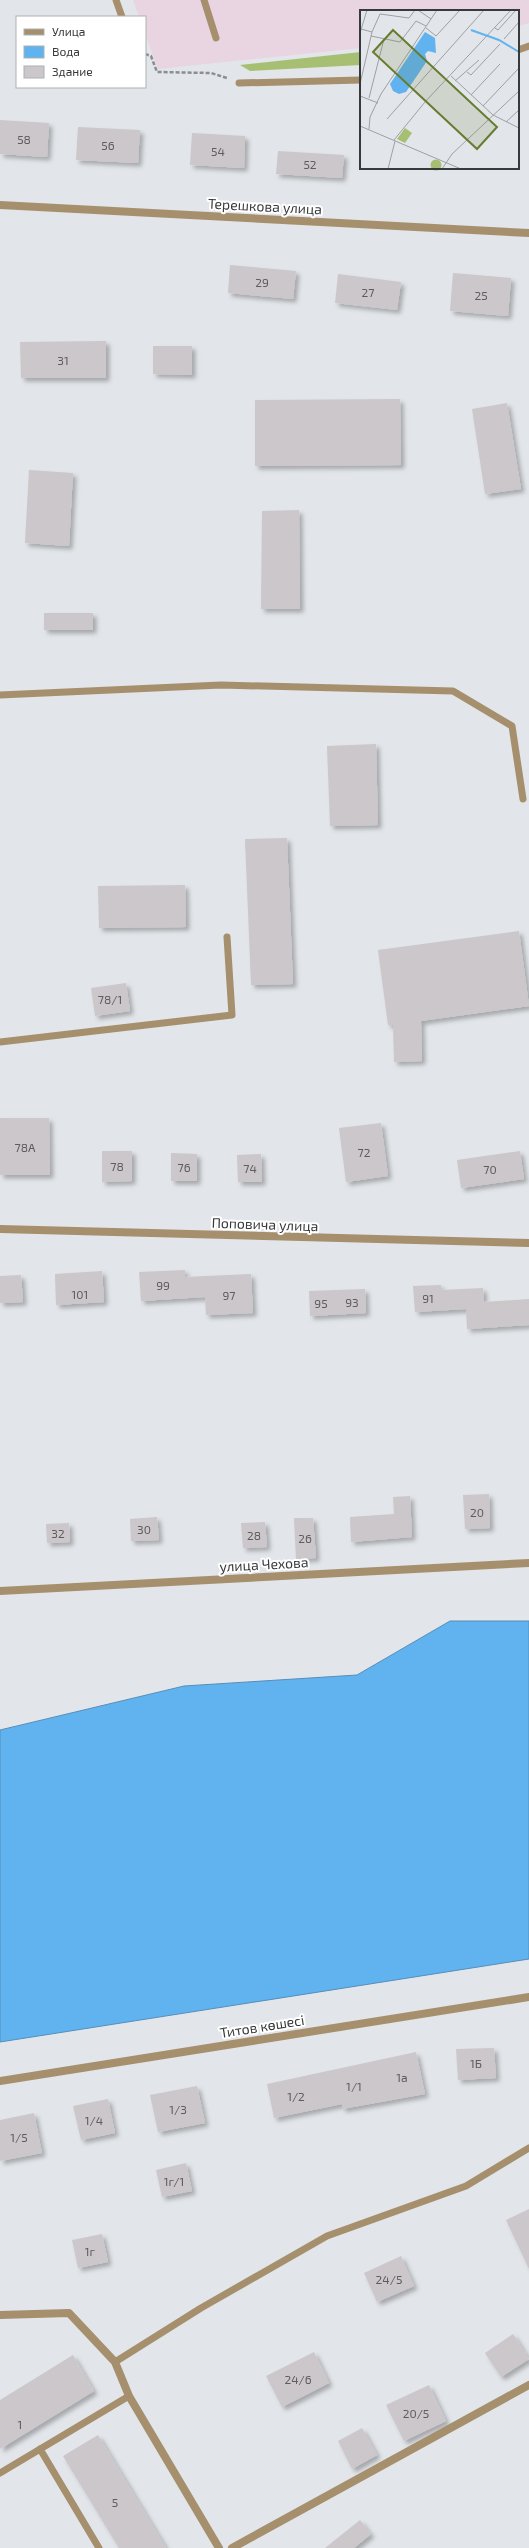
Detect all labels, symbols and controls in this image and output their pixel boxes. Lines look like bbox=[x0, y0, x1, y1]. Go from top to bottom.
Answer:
inset map bbox=[360, 10, 519, 169]
legend bbox=[16, 16, 146, 88]
text: Улица bbox=[52, 24, 85, 38]
text: Вода bbox=[52, 44, 80, 58]
text: Здание bbox=[52, 64, 93, 78]
house number: 58 bbox=[17, 132, 31, 146]
house number: 56 bbox=[101, 138, 115, 152]
house number: 54 bbox=[211, 144, 225, 158]
house number: 52 bbox=[303, 157, 317, 171]
street label: Терешкова улица bbox=[207, 195, 323, 217]
house number: 29 bbox=[255, 275, 269, 289]
house number: 27 bbox=[362, 285, 374, 299]
house number: 25 bbox=[474, 288, 488, 302]
house number: 31 bbox=[57, 353, 69, 367]
house number: 78/1 bbox=[98, 992, 122, 1006]
house number: 78А bbox=[15, 1140, 36, 1154]
house number: 72 bbox=[358, 1145, 371, 1159]
house number: 78 bbox=[110, 1159, 124, 1173]
house number: 76 bbox=[177, 1160, 191, 1174]
house number: 74 bbox=[243, 1161, 257, 1175]
house number: 70 bbox=[483, 1162, 497, 1176]
street label: Поповича улица bbox=[211, 1214, 319, 1234]
house number: 99 bbox=[156, 1278, 170, 1292]
house number: 101 bbox=[72, 1287, 88, 1301]
house number: 97 bbox=[222, 1288, 236, 1302]
house number: 91 bbox=[422, 1291, 434, 1305]
house number: 93 bbox=[345, 1295, 359, 1309]
house number: 95 bbox=[314, 1296, 328, 1310]
house number: 20 bbox=[470, 1505, 484, 1519]
house number: 30 bbox=[137, 1522, 151, 1536]
house number: 32 bbox=[51, 1526, 65, 1540]
house number: 28 bbox=[247, 1528, 261, 1542]
house number: 26 bbox=[298, 1531, 312, 1545]
street label: улица Чехова bbox=[219, 1553, 309, 1575]
street label: Титов көшесі bbox=[218, 2011, 306, 2041]
house number: 1Б bbox=[470, 2056, 482, 2070]
house number: 1а bbox=[396, 2070, 408, 2084]
house number: 1/1 bbox=[346, 2079, 362, 2093]
house number: 1/2 bbox=[287, 2089, 305, 2103]
house number: 1/3 bbox=[169, 2102, 187, 2116]
house number: 1/4 bbox=[85, 2113, 103, 2127]
house number: 1/5 bbox=[10, 2130, 28, 2144]
house number: 1г/1 bbox=[164, 2174, 184, 2188]
house number: 1г bbox=[85, 2244, 96, 2258]
house number: 24/5 bbox=[376, 2272, 402, 2286]
house number: 24/6 bbox=[284, 2372, 312, 2386]
house number: 20/5 bbox=[403, 2406, 429, 2420]
house number: 1 bbox=[18, 2417, 22, 2431]
house number: 5 bbox=[112, 2495, 118, 2509]

